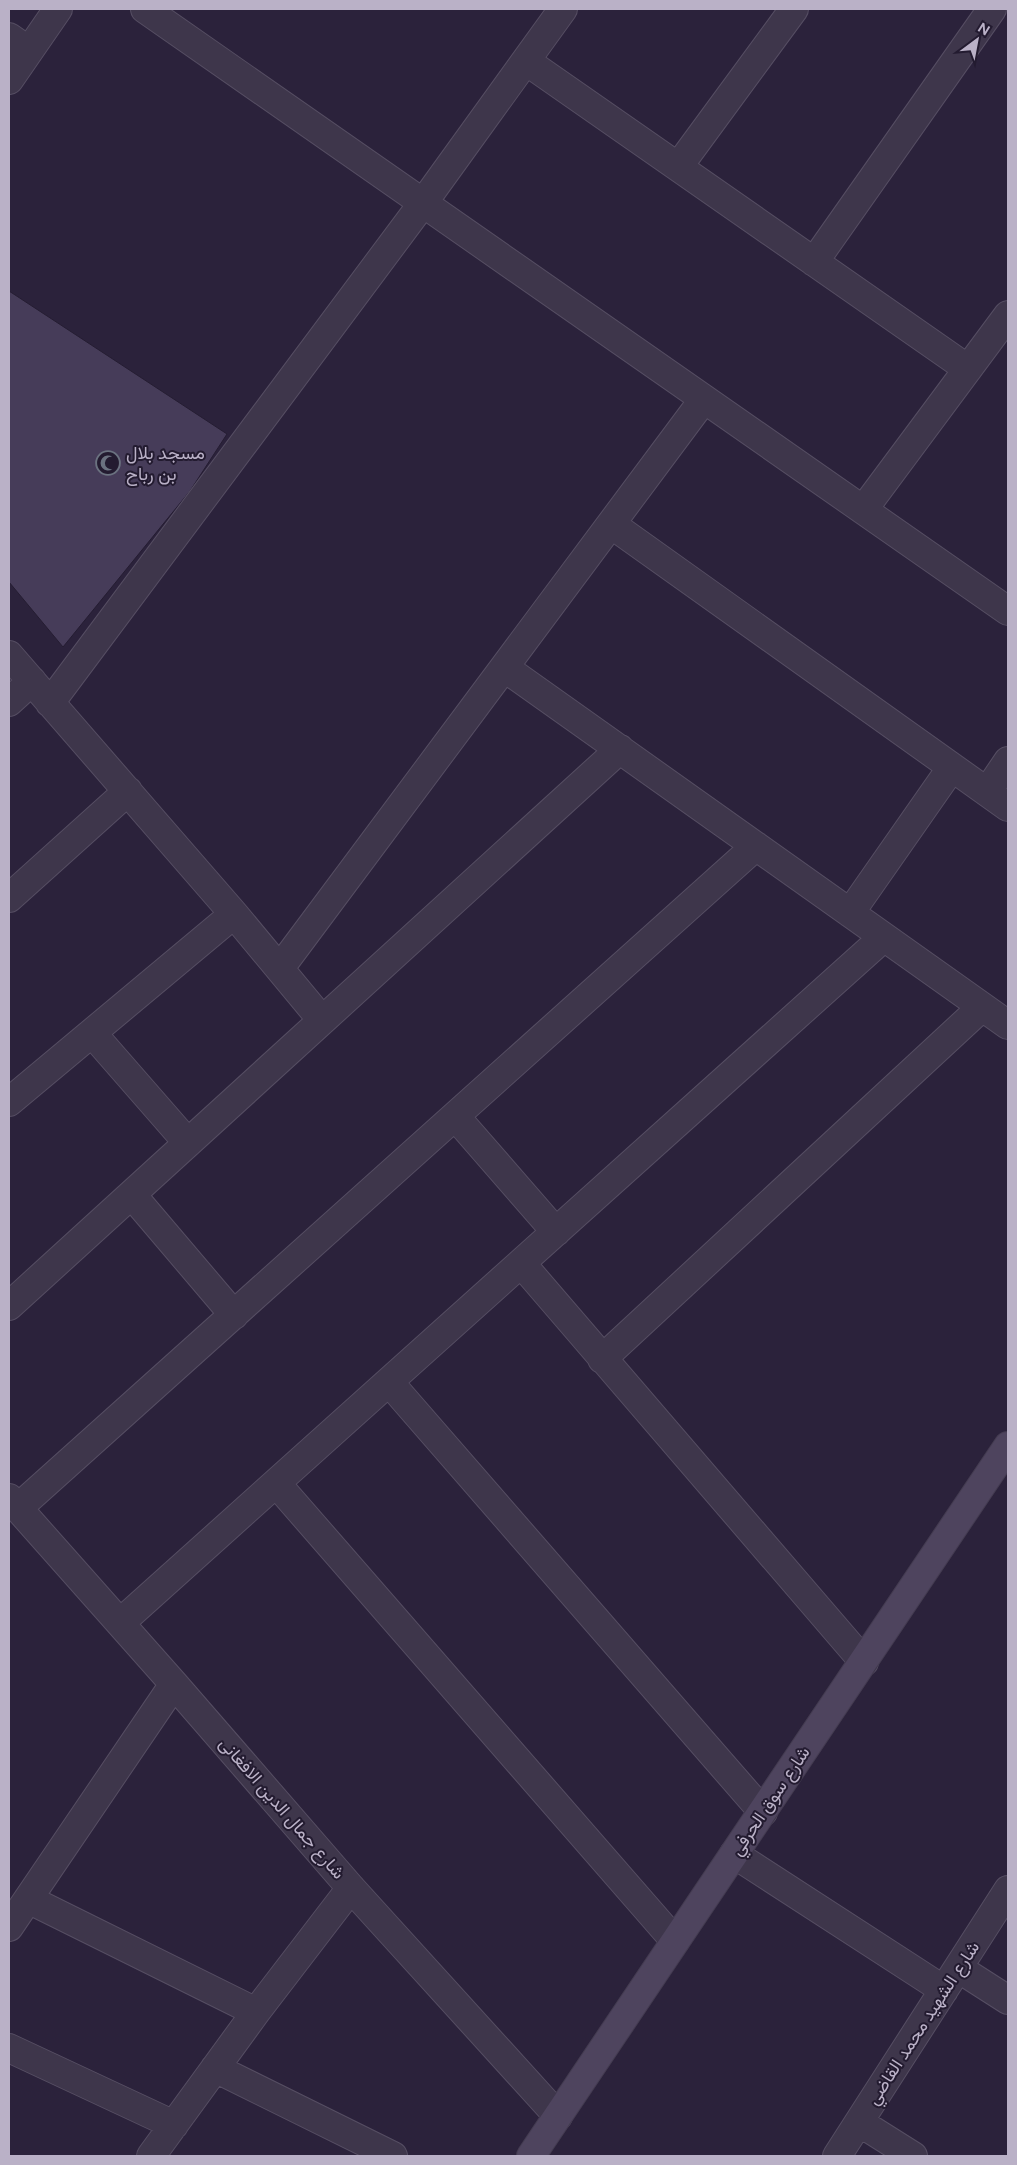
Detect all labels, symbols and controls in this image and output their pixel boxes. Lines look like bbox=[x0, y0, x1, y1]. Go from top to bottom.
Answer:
north arrow bbox=[952, 15, 1002, 65]
text: N bbox=[975, 19, 993, 39]
place label: مسجد بلال بن رباح bbox=[126, 442, 205, 486]
mosque icon: مسجد بلال بن رباح bbox=[95, 450, 121, 476]
street label: شارع جمال الدين الافغانى bbox=[214, 1733, 350, 1884]
street label: شارع سوق الحرفي bbox=[725, 1742, 818, 1862]
street label: شارع الشهيد محمد القاضي bbox=[862, 1937, 988, 2111]

